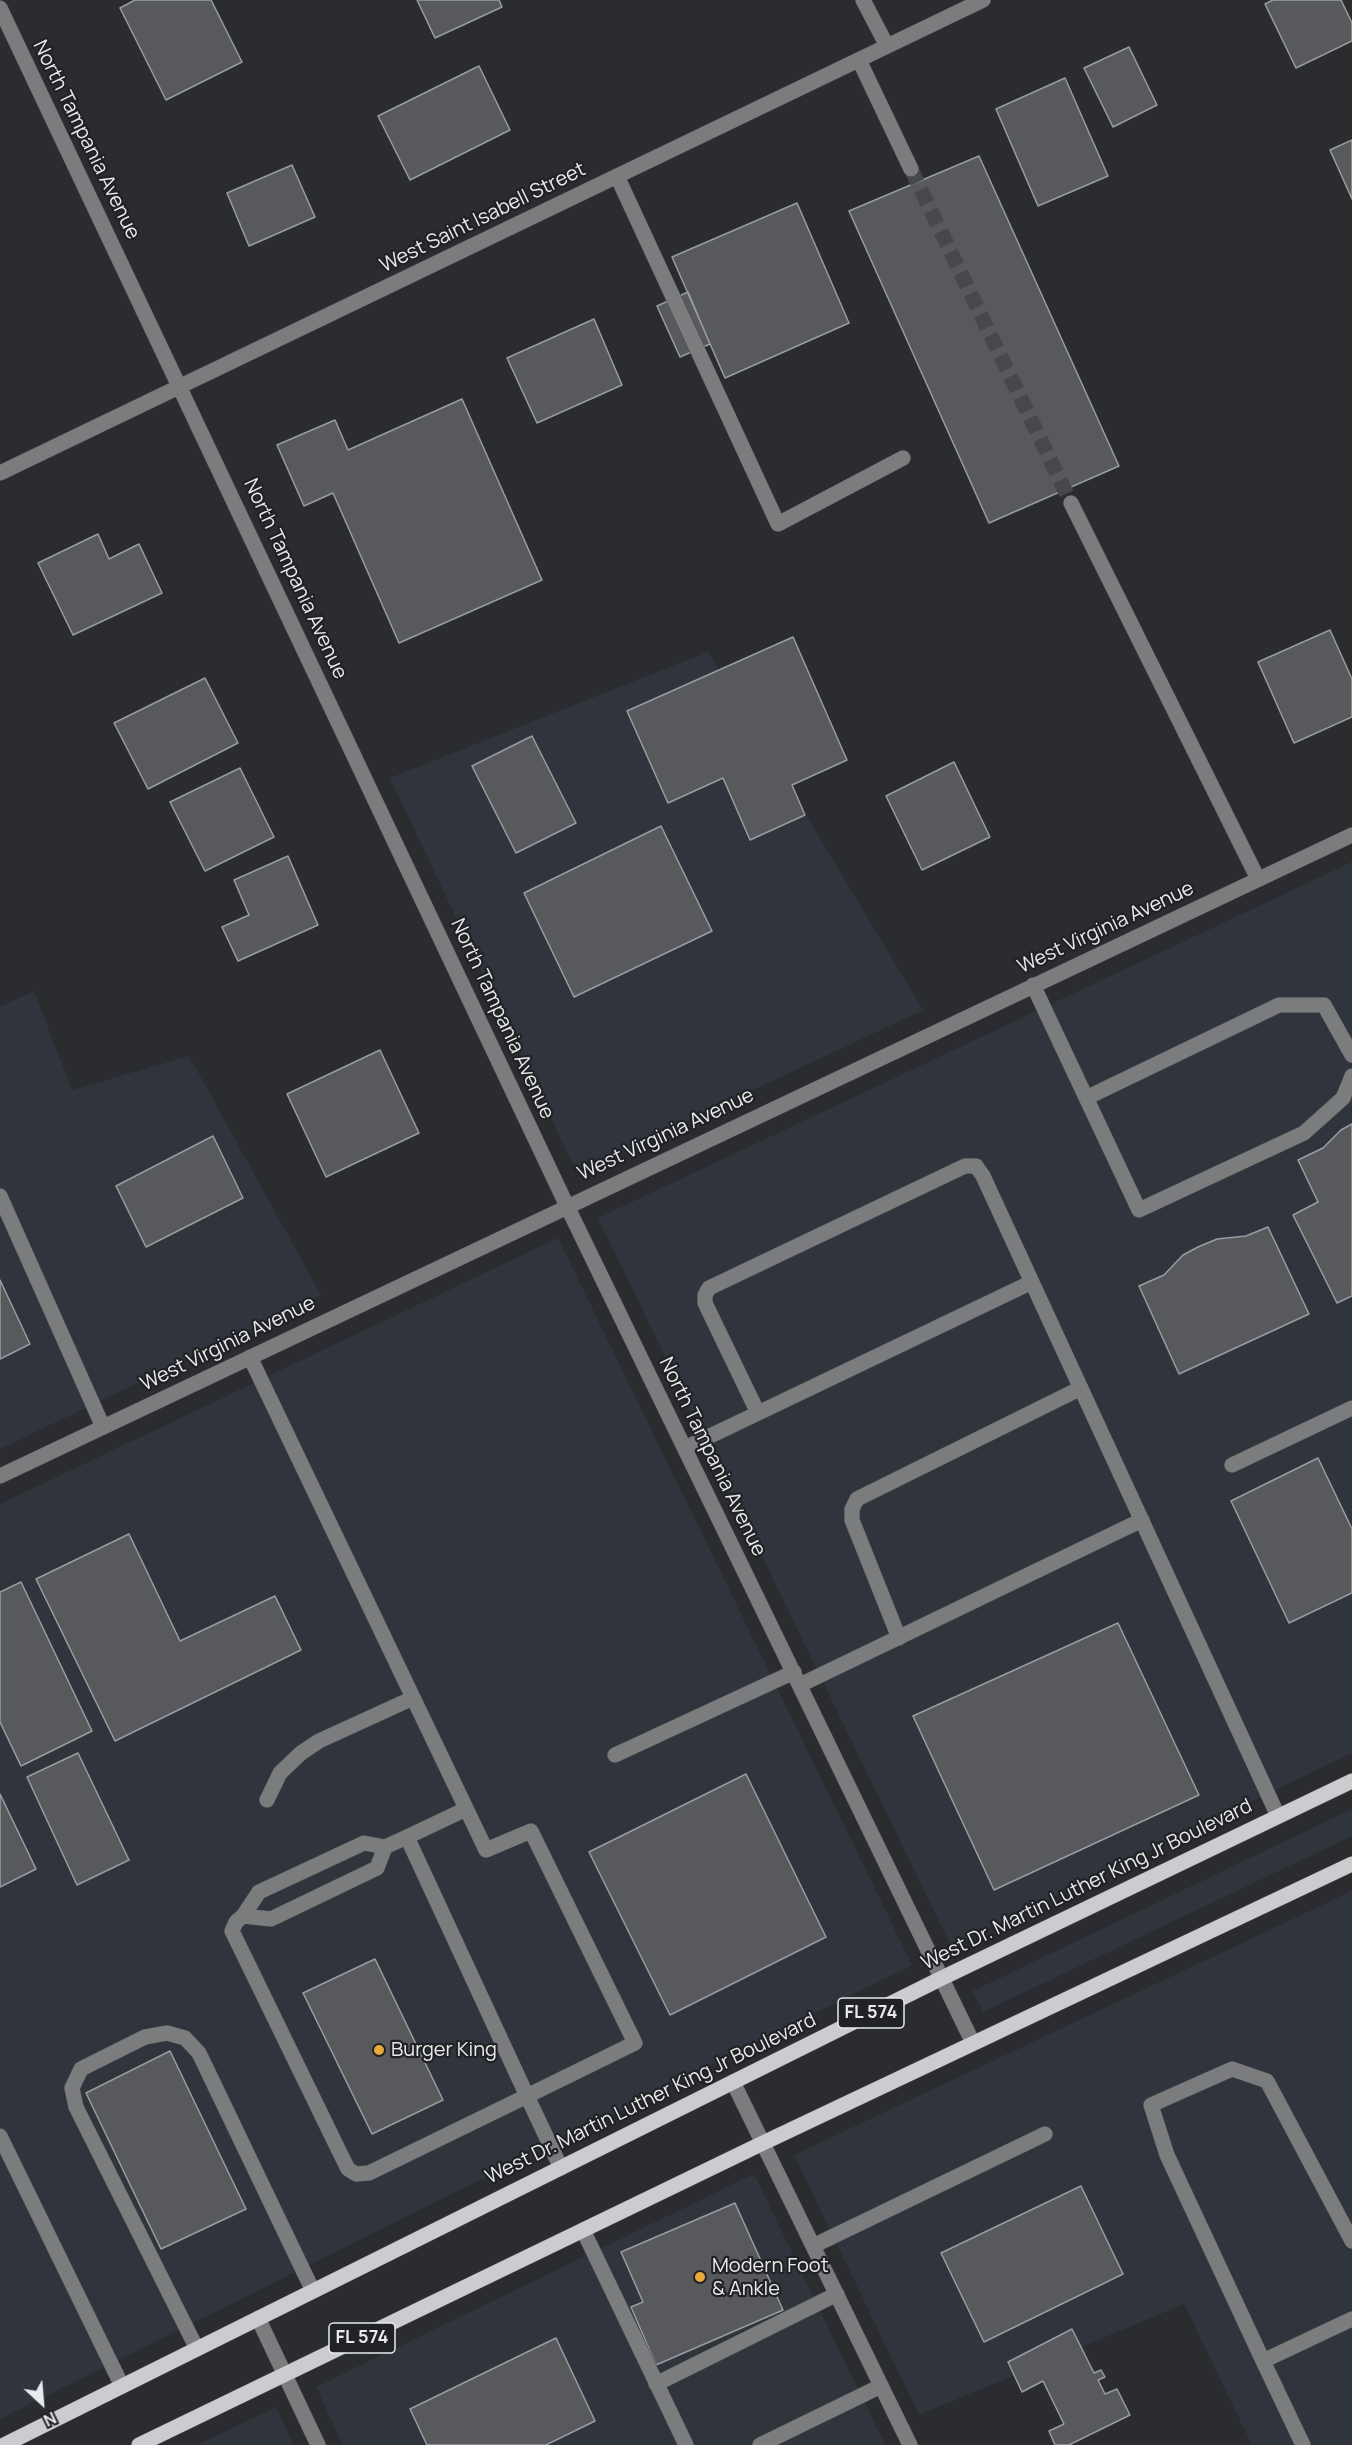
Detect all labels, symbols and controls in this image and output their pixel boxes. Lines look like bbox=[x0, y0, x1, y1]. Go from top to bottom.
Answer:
street label: North Tampania Avenue bbox=[27, 37, 145, 243]
street label: West Saint Isabell Street bbox=[376, 158, 590, 278]
street label: North Tampania Avenue bbox=[238, 475, 352, 683]
street label: West Virginia Avenue bbox=[1014, 877, 1198, 979]
street label: North Tampania Avenue bbox=[445, 915, 559, 1123]
street label: West Virginia Avenue bbox=[574, 1084, 758, 1186]
street label: West Virginia Avenue bbox=[137, 1291, 319, 1397]
street label: North Tampania Avenue bbox=[653, 1354, 771, 1560]
street label: West Dr. Martin Luther King Jr Boulevard bbox=[918, 1794, 1256, 1976]
road number: FL 574 bbox=[838, 1998, 904, 2028]
street label: West Dr. Martin Luther King Jr Boulevard bbox=[482, 2008, 820, 2190]
place label: Burger King bbox=[391, 2038, 497, 2062]
marker: Burger King bbox=[372, 2043, 386, 2057]
place label: Modern Foot & Ankle bbox=[712, 2254, 829, 2301]
marker: Modern Foot & Ankle bbox=[693, 2270, 707, 2284]
road number: FL 574 bbox=[329, 2323, 395, 2353]
north arrow bbox=[12, 2373, 72, 2433]
text: N bbox=[40, 2407, 60, 2432]

